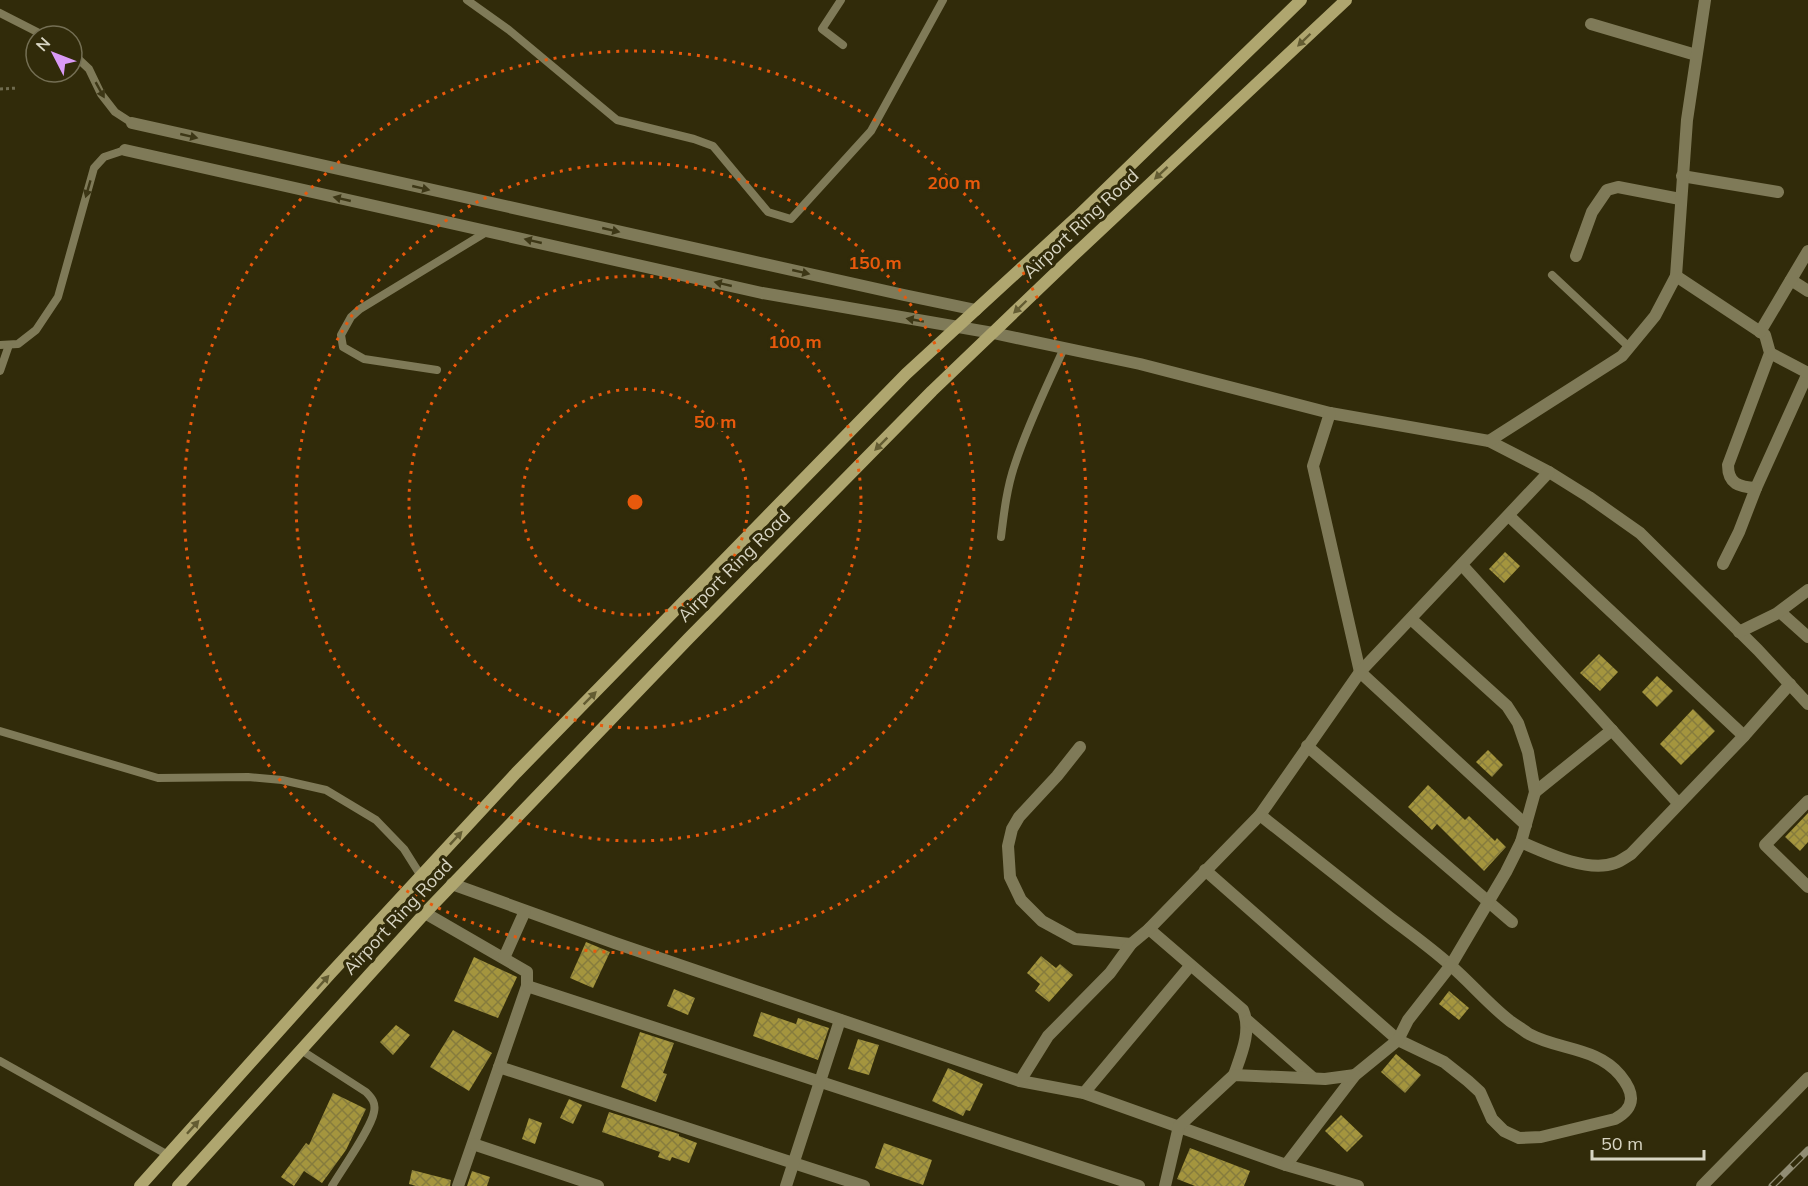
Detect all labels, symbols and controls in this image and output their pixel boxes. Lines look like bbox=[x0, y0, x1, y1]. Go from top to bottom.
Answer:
north arrow bbox=[24, 24, 84, 84]
text: N bbox=[31, 33, 54, 55]
one-way arrow bbox=[1297, 33, 1311, 47]
one-way arrow bbox=[95, 82, 105, 99]
one-way arrow bbox=[180, 132, 199, 141]
street label: Airport Ring Road bbox=[1018, 164, 1143, 283]
one-way arrow bbox=[1155, 166, 1169, 180]
text: 200 m bbox=[927, 171, 981, 194]
one-way arrow bbox=[83, 180, 92, 198]
one-way arrow bbox=[411, 183, 430, 193]
one-way arrow bbox=[333, 193, 352, 203]
one-way arrow bbox=[602, 226, 621, 235]
one-way arrow bbox=[523, 236, 542, 246]
text: 150 m bbox=[848, 251, 902, 274]
one-way arrow bbox=[792, 268, 810, 278]
one-way arrow bbox=[713, 279, 732, 288]
one-way arrow bbox=[1012, 300, 1027, 314]
one-way arrow bbox=[905, 316, 924, 325]
text: 100 m bbox=[768, 330, 822, 353]
text: 50 m bbox=[694, 410, 736, 433]
one-way arrow bbox=[874, 436, 888, 450]
centre of rings bbox=[625, 492, 645, 512]
street label: Airport Ring Road bbox=[672, 504, 795, 627]
one-way arrow bbox=[583, 691, 597, 705]
one-way arrow bbox=[448, 832, 462, 846]
street label: Airport Ring Road bbox=[338, 854, 457, 979]
one-way arrow bbox=[316, 974, 330, 989]
one-way arrow bbox=[186, 1120, 199, 1135]
scale bar bbox=[1592, 1123, 1704, 1161]
text: 50 m bbox=[1601, 1132, 1643, 1155]

